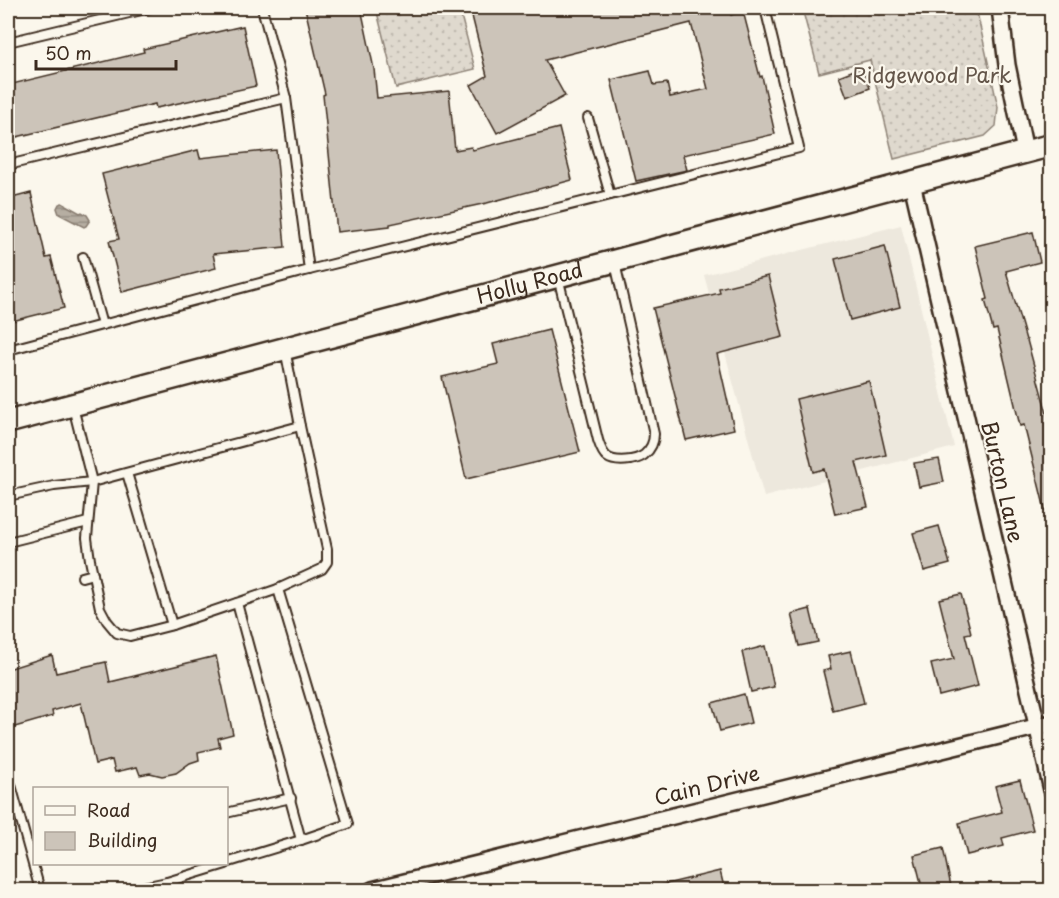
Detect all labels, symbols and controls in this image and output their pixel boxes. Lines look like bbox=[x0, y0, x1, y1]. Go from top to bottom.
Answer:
scale bar bbox=[36, 33, 176, 71]
text: 50 m bbox=[45, 39, 92, 66]
park label: Ridgewood Park bbox=[852, 58, 1012, 90]
street label: Holly Road bbox=[473, 252, 586, 311]
street label: Burton Lane bbox=[974, 418, 1033, 546]
street label: Cain Drive bbox=[650, 756, 763, 813]
legend bbox=[33, 787, 228, 865]
text: Road bbox=[87, 796, 131, 823]
text: Building bbox=[87, 826, 157, 853]

